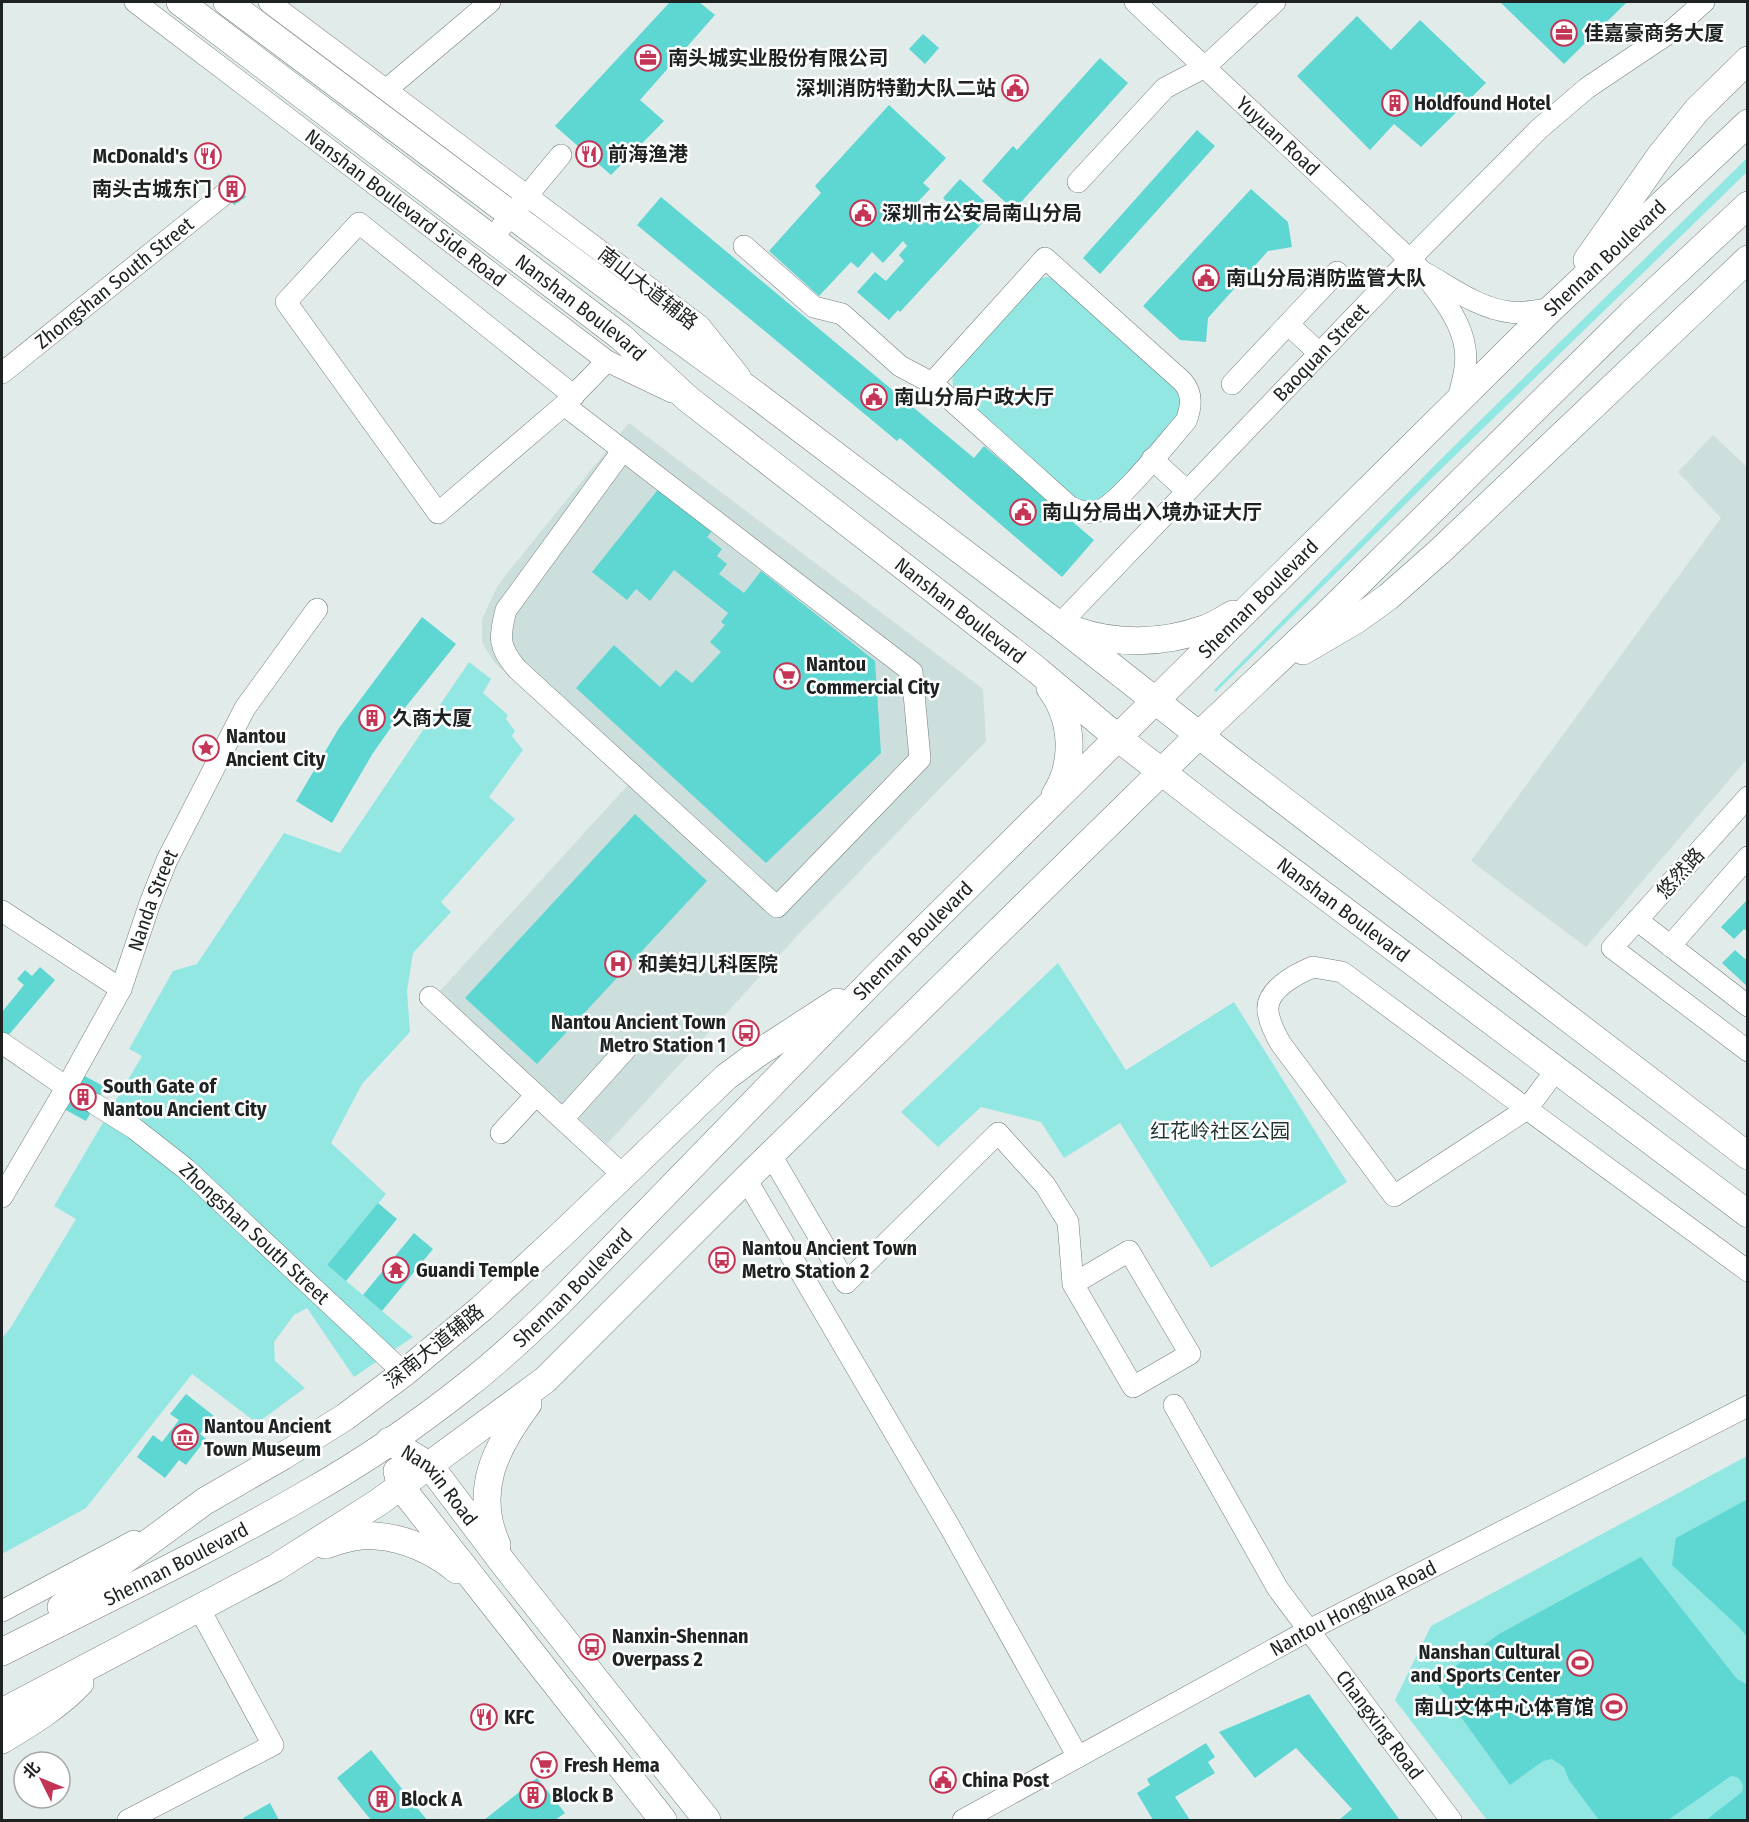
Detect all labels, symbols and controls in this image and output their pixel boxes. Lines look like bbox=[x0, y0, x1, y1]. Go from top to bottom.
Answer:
office icon: 佳嘉豪商务大厦 bbox=[1549, 18, 1579, 48]
place label: 佳嘉豪商务大厦 bbox=[1584, 21, 1724, 45]
office icon: 南头城实业股份有限公司 bbox=[633, 43, 663, 73]
place label: 南头城实业股份有限公司 bbox=[668, 46, 888, 70]
public building icon: 深圳消防特勤大队二站 bbox=[1000, 73, 1030, 103]
place label: 深圳消防特勤大队二站 bbox=[796, 76, 996, 100]
building icon: Holdfound Hotel bbox=[1380, 88, 1410, 118]
street label: Yuyuan Road bbox=[1231, 91, 1325, 181]
place label: Holdfound Hotel bbox=[1414, 91, 1551, 115]
street label: Nanshan Boulevard Side Road bbox=[301, 124, 511, 292]
restaurant icon: 前海渔港 bbox=[574, 139, 604, 169]
restaurant icon: McDonald's bbox=[193, 141, 223, 171]
place label: 前海渔港 bbox=[608, 142, 688, 166]
place label: McDonald's bbox=[93, 144, 188, 168]
building icon: 南头古城东门 bbox=[217, 174, 247, 204]
place label: 南头古城东门 bbox=[92, 177, 212, 201]
street label: Shennan Boulevard bbox=[1539, 195, 1671, 321]
public building icon: 深圳市公安局南山分局 bbox=[848, 198, 878, 228]
place label: 深圳市公安局南山分局 bbox=[882, 201, 1082, 225]
street label: Zhongshan South Street bbox=[30, 212, 199, 354]
street label: 南山大道辅路 bbox=[593, 242, 703, 334]
street label: Nanshan Boulevard bbox=[511, 249, 651, 366]
public building icon: 南山分局消防监管大队 bbox=[1191, 263, 1221, 293]
place label: 南山分局消防监管大队 bbox=[1226, 266, 1426, 290]
street label: Baoquan Street bbox=[1268, 298, 1373, 406]
public building icon: 南山分局户政大厅 bbox=[859, 382, 889, 412]
place label: 南山分局户政大厅 bbox=[894, 385, 1054, 409]
public building icon: 南山分局出入境办证大厅 bbox=[1008, 497, 1038, 527]
place label: 南山分局出入境办证大厅 bbox=[1042, 500, 1262, 524]
street label: Shennan Boulevard bbox=[1193, 534, 1323, 663]
street label: Nanshan Boulevard bbox=[890, 552, 1031, 669]
place label: Nantou Commercial City bbox=[806, 652, 940, 699]
supermarket icon: Nantou Commercial City bbox=[772, 661, 802, 691]
building icon: 久商大厦 bbox=[357, 703, 387, 733]
place label: 久商大厦 bbox=[392, 706, 472, 730]
place label: Nantou Ancient City bbox=[225, 724, 326, 771]
place icon: Nantou Ancient City bbox=[191, 733, 221, 763]
street label: 悠然路 bbox=[1651, 843, 1709, 903]
street label: Nanda Street bbox=[123, 844, 183, 954]
street label: Nanshan Boulevard bbox=[1272, 852, 1414, 967]
street label: Shennan Boulevard bbox=[848, 876, 978, 1005]
hospital icon: 和美妇儿科医院 bbox=[603, 949, 633, 979]
place label: 和美妇儿科医院 bbox=[638, 952, 778, 976]
place label: Nantou Ancient Town Metro Station 1 bbox=[551, 1010, 726, 1057]
bus stop icon: Nantou Ancient Town Metro Station 1 bbox=[731, 1018, 761, 1048]
place label: South Gate of Nantou Ancient City bbox=[103, 1074, 267, 1121]
building icon: South Gate of Nantou Ancient City bbox=[68, 1082, 98, 1112]
park label: 红花岭社区公园 bbox=[1150, 1119, 1290, 1143]
street label: Zhongshan South Street bbox=[175, 1157, 335, 1309]
street label: Shennan Boulevard bbox=[508, 1223, 637, 1352]
place label: Nantou Ancient Town Metro Station 2 bbox=[742, 1236, 917, 1283]
bus stop icon: Nantou Ancient Town Metro Station 2 bbox=[707, 1245, 737, 1275]
temple icon: Guandi Temple bbox=[381, 1255, 411, 1285]
place label: Guandi Temple bbox=[416, 1258, 539, 1282]
street label: 深南大道辅路 bbox=[380, 1299, 488, 1393]
place label: Nantou Ancient Town Museum bbox=[204, 1414, 332, 1461]
museum icon: Nantou Ancient Town Museum bbox=[170, 1422, 200, 1452]
street label: Nanxin Road bbox=[397, 1439, 483, 1530]
street label: Shennan Boulevard bbox=[100, 1517, 252, 1611]
street label: Nantou Honghua Road bbox=[1266, 1555, 1440, 1661]
place label: Nanxin-Shennan Overpass 2 bbox=[612, 1624, 749, 1671]
bus stop icon: Nanxin-Shennan Overpass 2 bbox=[577, 1632, 607, 1662]
place label: Nanshan Cultural and Sports Center bbox=[1410, 1640, 1561, 1687]
sports icon: Nanshan Cultural and Sports Center bbox=[1565, 1648, 1595, 1678]
street label: Changxing Road bbox=[1331, 1665, 1428, 1784]
sports icon: 南山文体中心体育馆 bbox=[1599, 1692, 1629, 1722]
place label: 南山文体中心体育馆 bbox=[1414, 1695, 1594, 1719]
restaurant icon: KFC bbox=[469, 1702, 499, 1732]
place label: KFC bbox=[504, 1705, 535, 1729]
north arrow bbox=[12, 1750, 72, 1810]
supermarket icon: Fresh Hema bbox=[529, 1750, 559, 1780]
place label: Fresh Hema bbox=[564, 1753, 660, 1777]
text: 北 bbox=[19, 1758, 44, 1782]
public building icon: China Post bbox=[928, 1765, 958, 1795]
place label: China Post bbox=[962, 1768, 1050, 1792]
building icon: Block B bbox=[518, 1780, 548, 1810]
place label: Block B bbox=[552, 1783, 613, 1807]
building icon: Block A bbox=[367, 1784, 397, 1814]
place label: Block A bbox=[401, 1787, 463, 1811]

